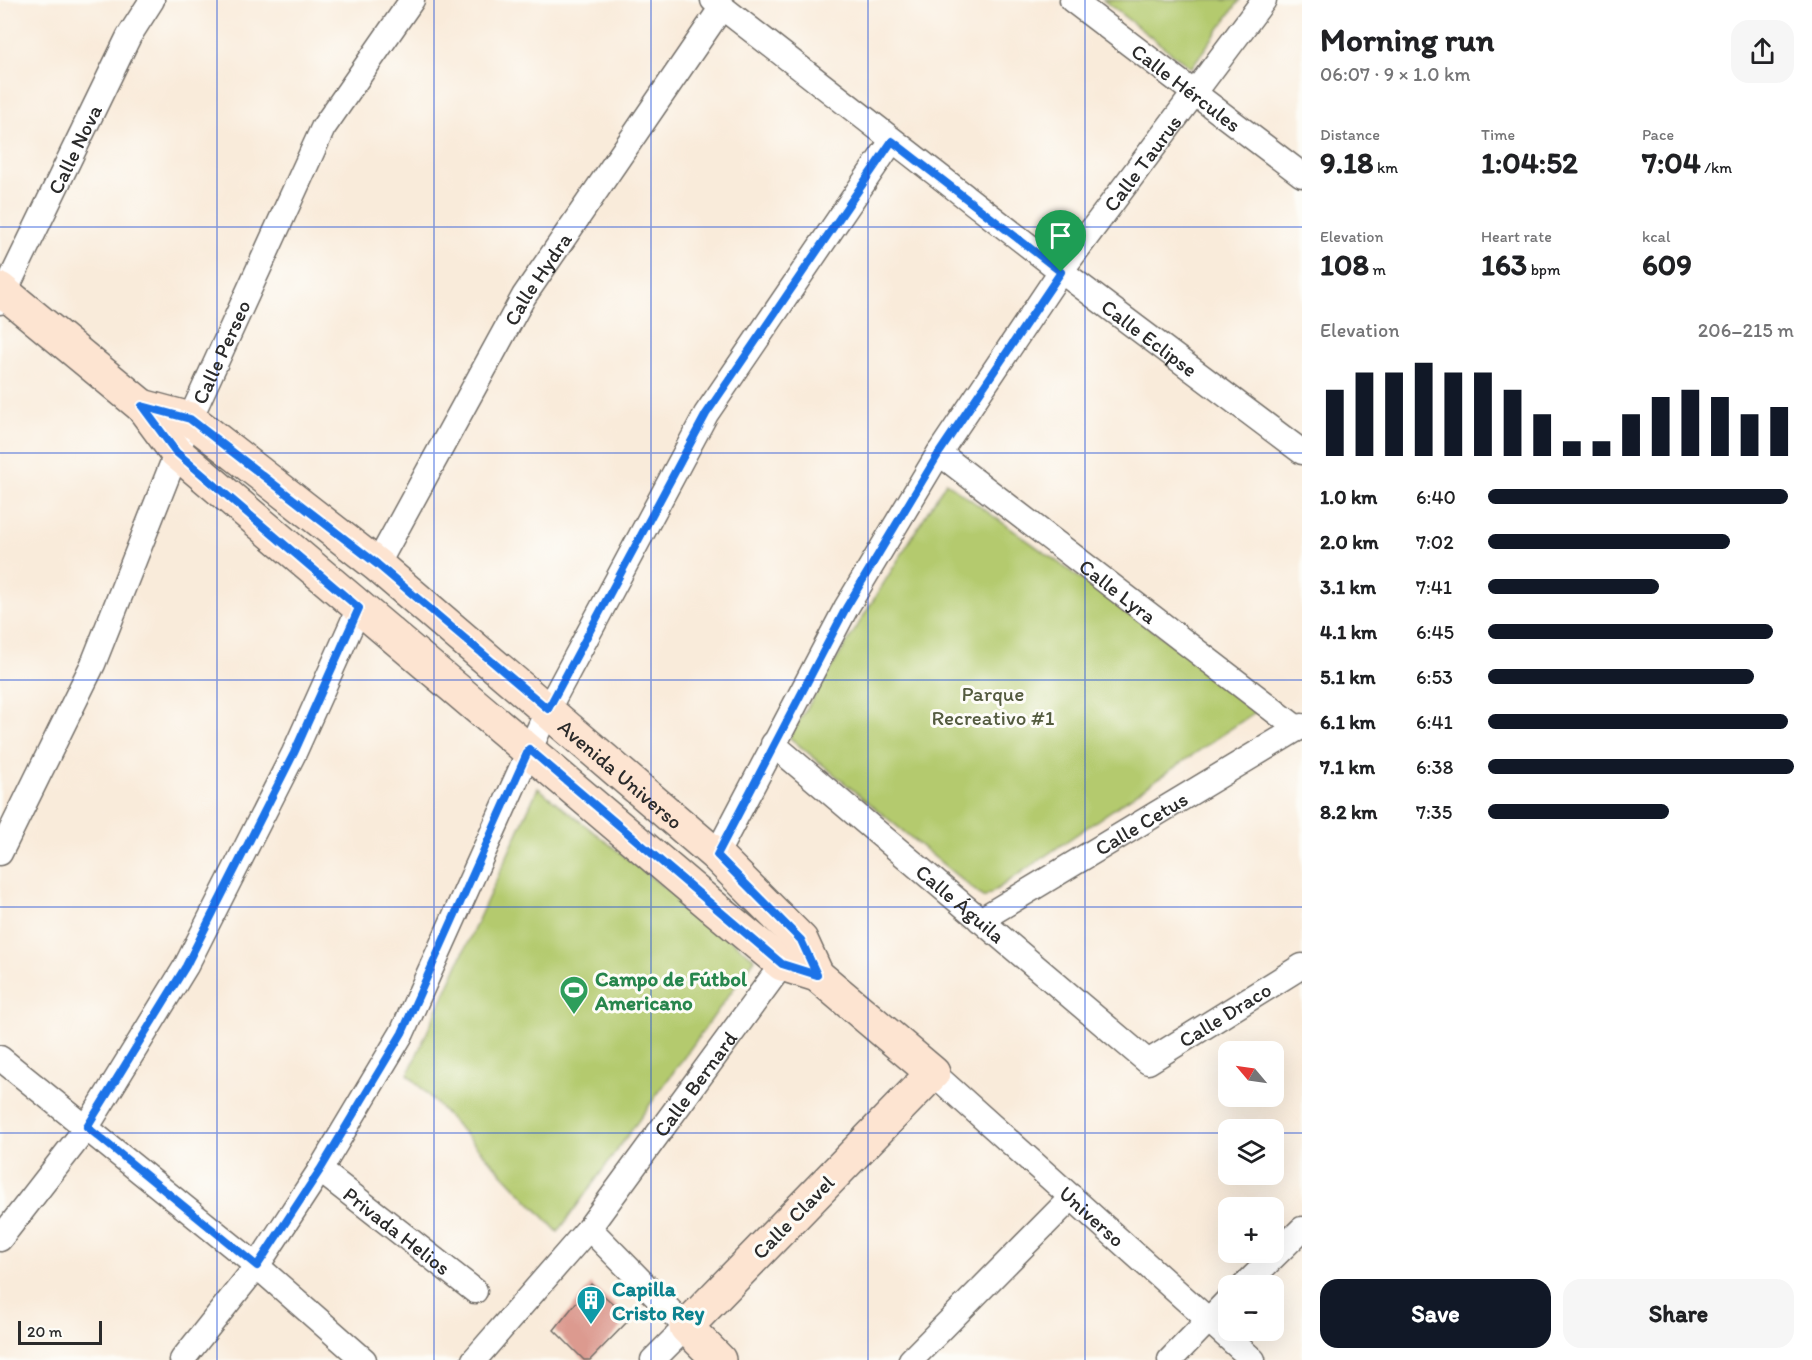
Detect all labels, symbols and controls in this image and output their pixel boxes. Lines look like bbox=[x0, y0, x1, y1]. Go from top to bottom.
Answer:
text: Morning run bbox=[1320, 20, 1495, 59]
button: share bbox=[1731, 20, 1794, 83]
street label: Calle Hércules bbox=[1127, 38, 1246, 137]
text: 06:07 · 9 × 1.0 km bbox=[1320, 62, 1471, 86]
street label: Calle Nova bbox=[42, 100, 107, 198]
street label: Calle Taurus bbox=[1098, 110, 1186, 216]
text: Distance bbox=[1320, 125, 1380, 144]
text: Time bbox=[1481, 125, 1515, 144]
text: Pace bbox=[1642, 125, 1674, 144]
text: 9.18 bbox=[1320, 144, 1373, 181]
text: 1:04:52 bbox=[1481, 144, 1578, 181]
text: 7:04 bbox=[1642, 144, 1701, 181]
text: km bbox=[1373, 158, 1398, 177]
text: /km bbox=[1701, 158, 1732, 177]
pin bbox=[1035, 210, 1086, 272]
icon: arrive bbox=[1044, 219, 1077, 252]
street label: Calle Hydra bbox=[498, 227, 576, 330]
text: Elevation bbox=[1320, 227, 1384, 246]
text: Heart rate bbox=[1481, 227, 1552, 246]
text: kcal bbox=[1642, 227, 1670, 246]
text: 108 bbox=[1320, 246, 1369, 283]
text: 163 bbox=[1481, 246, 1527, 283]
text: 609 bbox=[1642, 246, 1692, 283]
text: m bbox=[1369, 260, 1386, 279]
text: bpm bbox=[1527, 260, 1560, 279]
street label: Calle Eclipse bbox=[1097, 293, 1203, 382]
street label: Calle Perseo bbox=[186, 296, 255, 408]
text: Elevation bbox=[1320, 318, 1399, 342]
text: 206–215 m bbox=[1698, 318, 1794, 342]
text: 1.0 km bbox=[1320, 485, 1377, 509]
text: 6:40 bbox=[1416, 485, 1456, 509]
text: 2.0 km bbox=[1320, 530, 1379, 554]
text: 7:02 bbox=[1416, 530, 1454, 554]
street label: Calle Lyra bbox=[1075, 553, 1162, 628]
text: 3.1 km bbox=[1320, 575, 1376, 599]
text: 7:41 bbox=[1416, 575, 1452, 599]
text: 4.1 km bbox=[1320, 620, 1377, 644]
text: 6:45 bbox=[1416, 620, 1454, 644]
text: 5.1 km bbox=[1320, 665, 1376, 689]
text: 6:53 bbox=[1416, 665, 1453, 689]
park label: Parque Recreativo #1 bbox=[931, 681, 1055, 730]
text: 6.1 km bbox=[1320, 710, 1376, 734]
text: 6:41 bbox=[1416, 710, 1453, 734]
street label: Avenida Universo bbox=[554, 714, 688, 834]
text: 7.1 km bbox=[1320, 755, 1375, 779]
text: 6:38 bbox=[1416, 755, 1453, 779]
street label: Calle Cetus bbox=[1090, 786, 1192, 860]
text: 8.2 km bbox=[1320, 800, 1377, 824]
text: 7:35 bbox=[1416, 800, 1452, 824]
street label: Calle Águila bbox=[911, 858, 1010, 948]
place label: Campo de Fútbol Americano bbox=[594, 966, 748, 1015]
sports icon: Campo de Fútbol Americano bbox=[558, 974, 590, 1016]
street label: Calle Draco bbox=[1174, 976, 1276, 1052]
street label: Calle Bernard bbox=[648, 1025, 742, 1141]
north arrow bbox=[1218, 1041, 1284, 1107]
map controls bbox=[1218, 1041, 1284, 1341]
button: layers bbox=[1218, 1119, 1284, 1185]
street label: Calle Clavel bbox=[747, 1170, 839, 1264]
street label: Universo bbox=[1054, 1180, 1130, 1252]
street label: Privada Helios bbox=[339, 1181, 456, 1280]
button: + bbox=[1218, 1197, 1284, 1263]
button: − bbox=[1218, 1275, 1284, 1341]
place label: Capilla Cristo Rey bbox=[612, 1276, 704, 1326]
button: Save bbox=[1320, 1279, 1551, 1348]
button: Share bbox=[1563, 1279, 1794, 1348]
building icon: Capilla Cristo Rey bbox=[575, 1284, 607, 1326]
scale bar bbox=[18, 1318, 102, 1346]
text: 20 m bbox=[27, 1322, 62, 1341]

